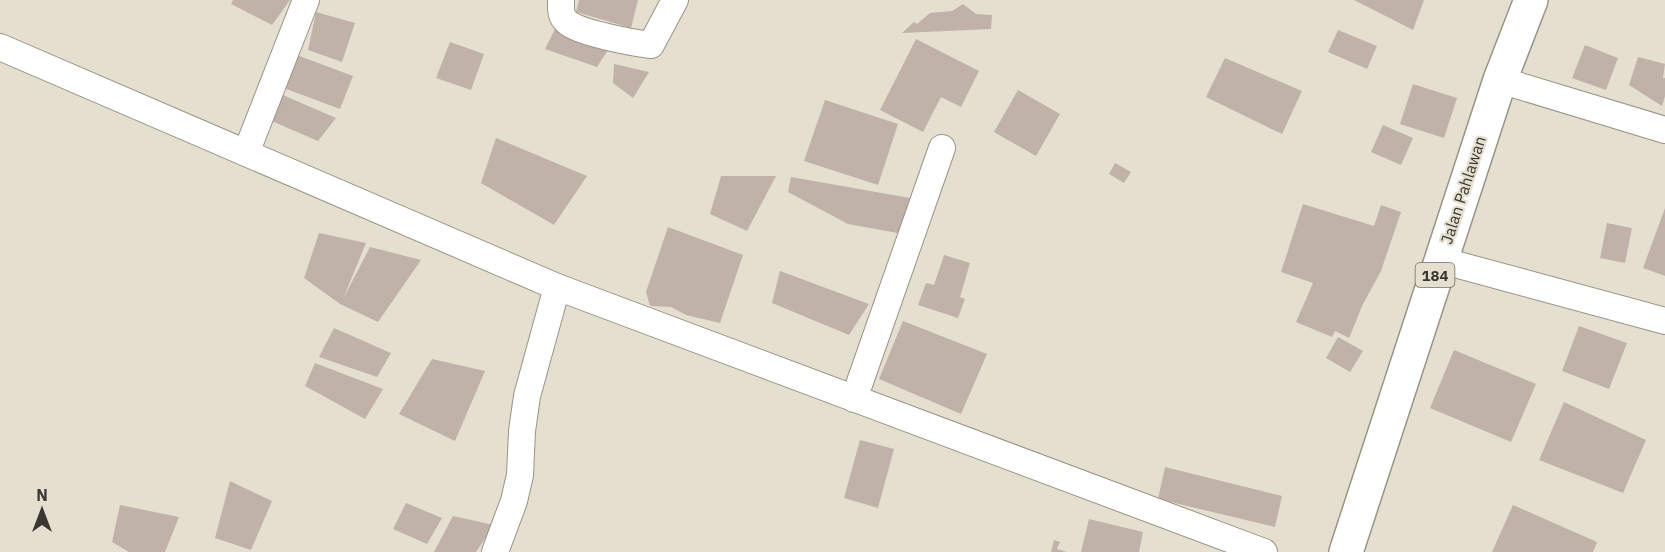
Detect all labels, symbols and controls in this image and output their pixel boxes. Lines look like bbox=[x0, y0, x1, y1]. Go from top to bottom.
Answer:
street label: Jalan Pahlawan bbox=[1436, 134, 1490, 246]
road number: 184 bbox=[1416, 263, 1454, 287]
north arrow bbox=[12, 480, 72, 540]
text: N bbox=[36, 485, 48, 505]

